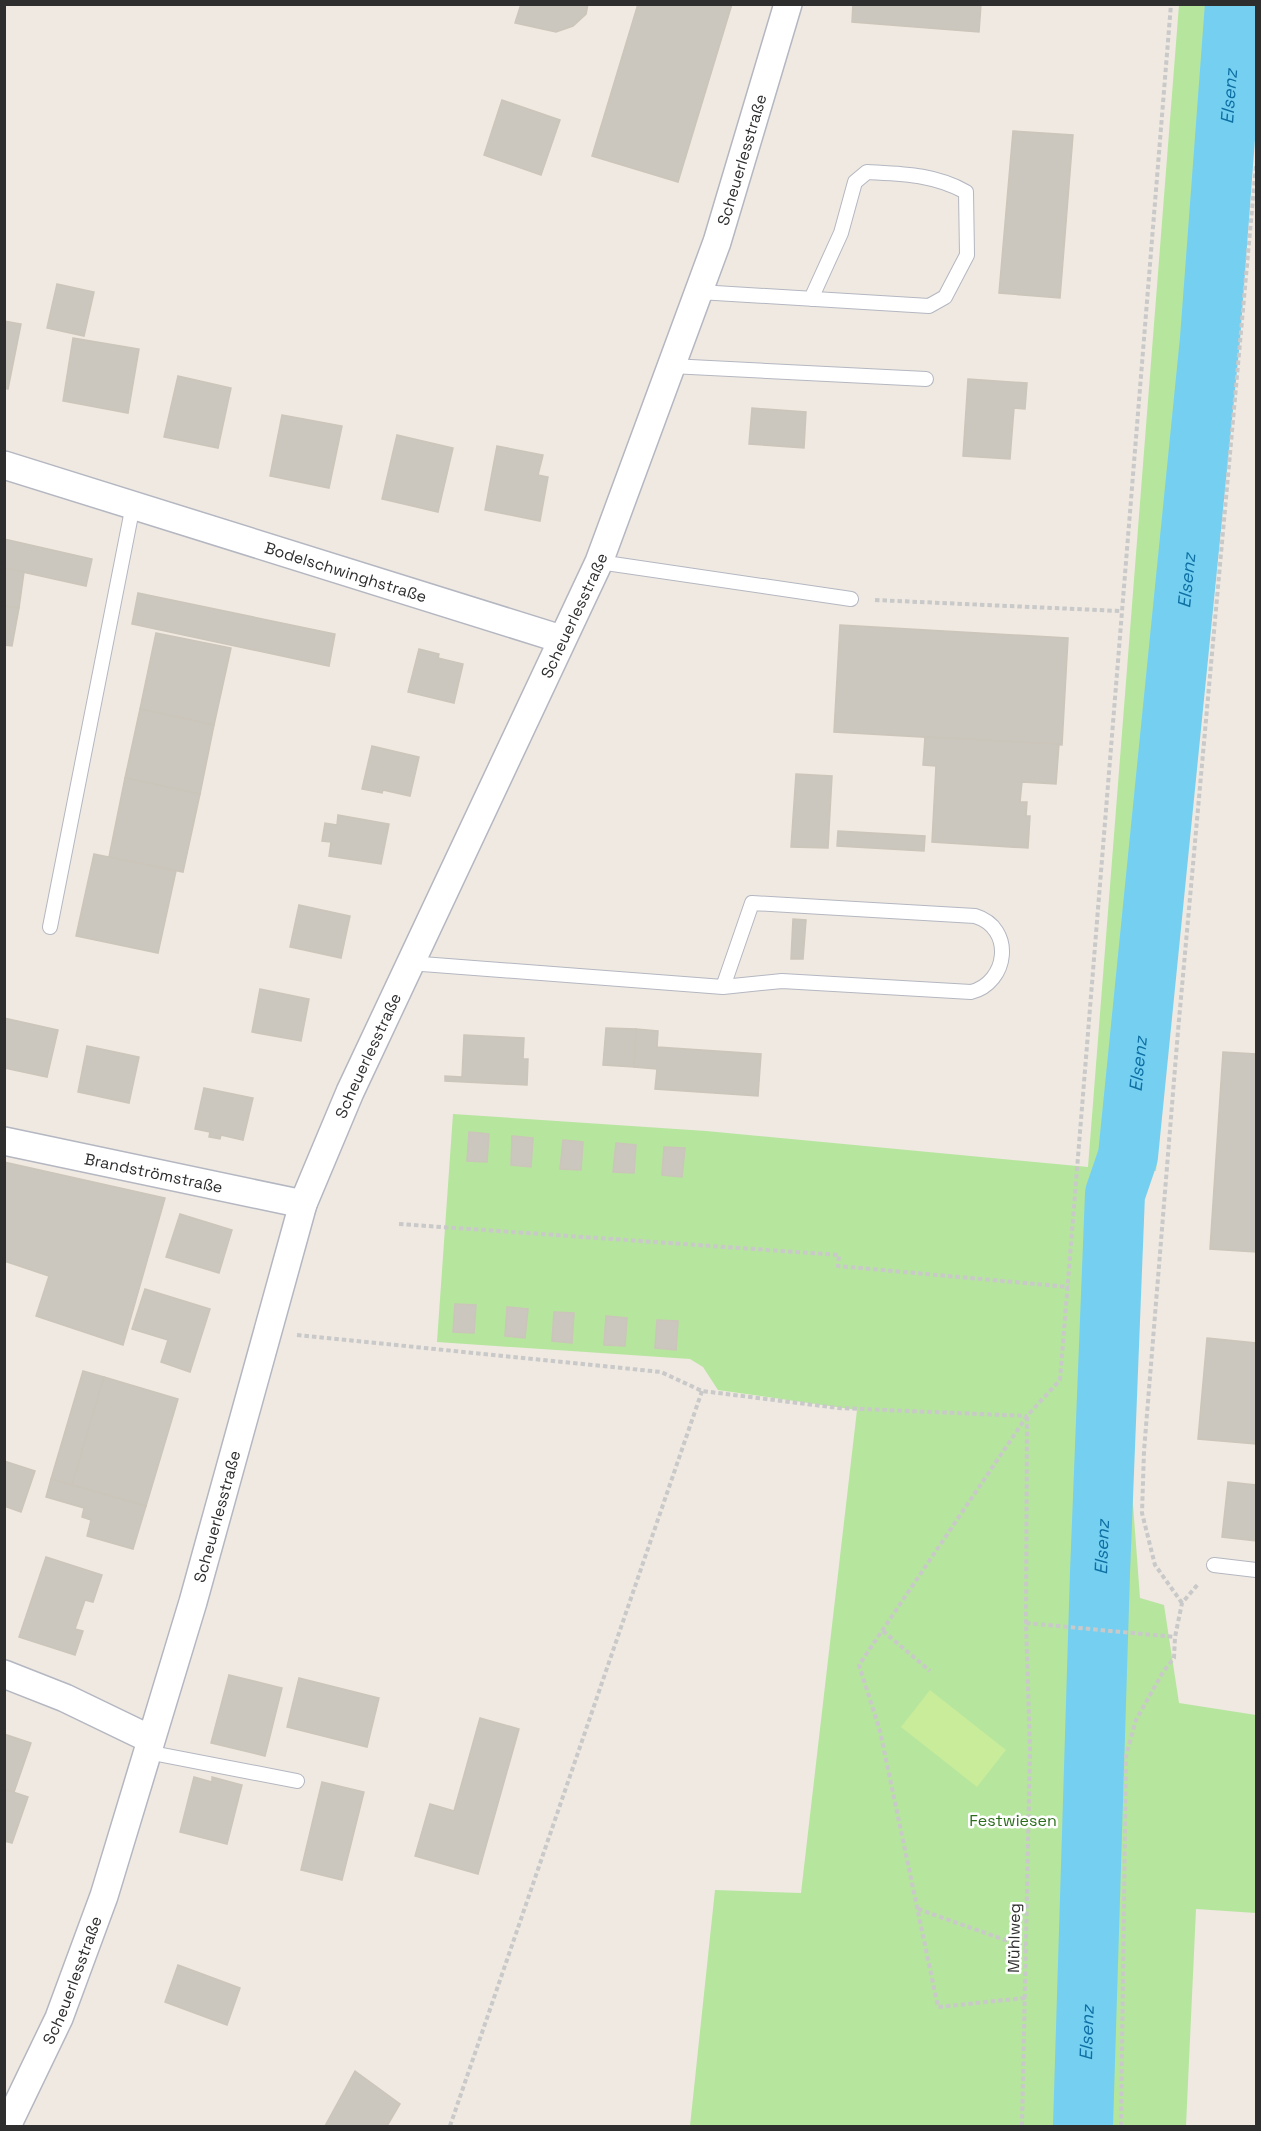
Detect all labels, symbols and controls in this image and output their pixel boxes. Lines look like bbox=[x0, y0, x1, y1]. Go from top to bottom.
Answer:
water label: Elsenz bbox=[1215, 67, 1242, 125]
street label: Scheuerlesstraße bbox=[712, 92, 771, 228]
street label: Bodelschwinghstraße bbox=[262, 537, 429, 607]
street label: Scheuerlesstraße bbox=[535, 550, 612, 681]
water label: Elsenz bbox=[1172, 550, 1200, 609]
street label: Scheuerlesstraße bbox=[330, 989, 406, 1121]
water label: Elsenz bbox=[1123, 1034, 1152, 1093]
street label: Brandströmstraße bbox=[83, 1148, 225, 1197]
street label: Scheuerlesstraße bbox=[188, 1448, 245, 1585]
water label: Elsenz bbox=[1088, 1518, 1114, 1575]
park label: Festwiesen bbox=[969, 1810, 1057, 1831]
street label: Mühlweg bbox=[1003, 1903, 1025, 1973]
street label: Scheuerlesstraße bbox=[37, 1913, 106, 2048]
water label: Elsenz bbox=[1074, 2004, 1098, 2061]

